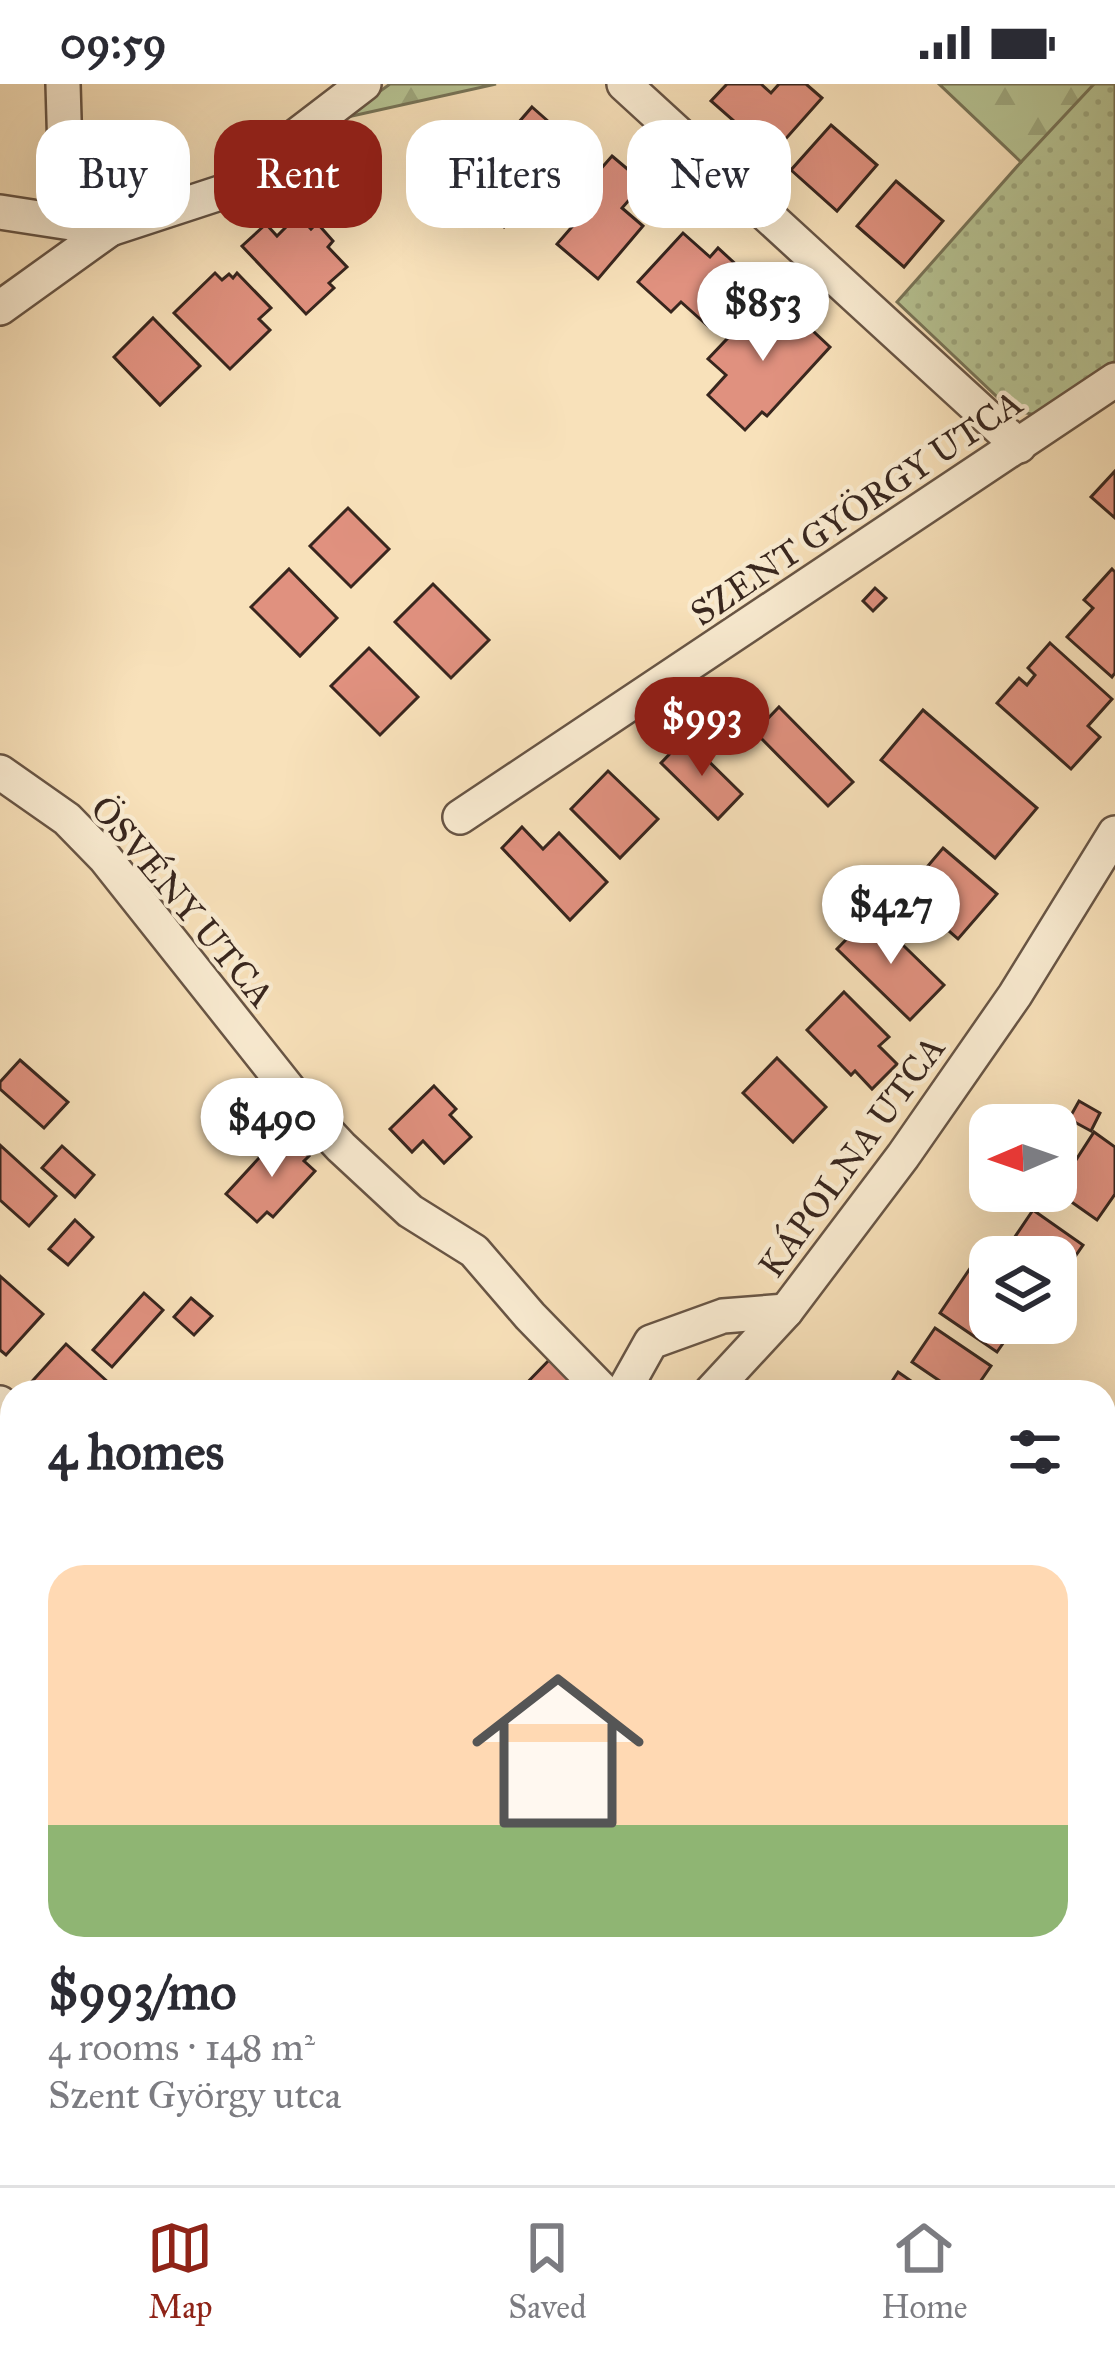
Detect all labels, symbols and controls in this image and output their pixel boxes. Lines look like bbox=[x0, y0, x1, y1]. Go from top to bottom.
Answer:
text: 09:59 bbox=[60, 15, 167, 70]
chip: Buy bbox=[36, 120, 190, 228]
chip: Rent bbox=[214, 120, 382, 228]
chip: Filters bbox=[406, 120, 603, 228]
chip: New bbox=[627, 120, 791, 228]
pin: $853 bbox=[692, 262, 834, 364]
text: $853 bbox=[724, 277, 802, 325]
street label: SZENT GYÖRGY UTCA bbox=[682, 380, 1031, 635]
pin: $993 bbox=[631, 677, 773, 779]
text: $993 bbox=[662, 692, 742, 740]
street label: ÖSVÉNY UTCA bbox=[81, 787, 284, 1016]
pin: $427 bbox=[820, 865, 962, 967]
text: $427 bbox=[849, 880, 933, 928]
street label: KÁPOLNA UTCA bbox=[749, 1027, 954, 1286]
pin: $490 bbox=[201, 1078, 343, 1180]
text: $490 bbox=[228, 1093, 316, 1141]
north arrow bbox=[969, 1104, 1077, 1212]
map controls bbox=[969, 1104, 1077, 1344]
button: layers bbox=[969, 1236, 1077, 1344]
icon: filters bbox=[1002, 1419, 1068, 1485]
text: 4 homes bbox=[48, 1421, 224, 1483]
icon: home bbox=[450, 1643, 666, 1859]
text: $993/mo bbox=[48, 1961, 236, 2023]
text: 4 rooms · 148 m² bbox=[48, 2023, 315, 2071]
text: Szent György utca bbox=[48, 2071, 341, 2119]
tab: Map bbox=[147, 2215, 213, 2327]
tab: Saved bbox=[508, 2215, 587, 2327]
tab: Home bbox=[881, 2215, 968, 2327]

